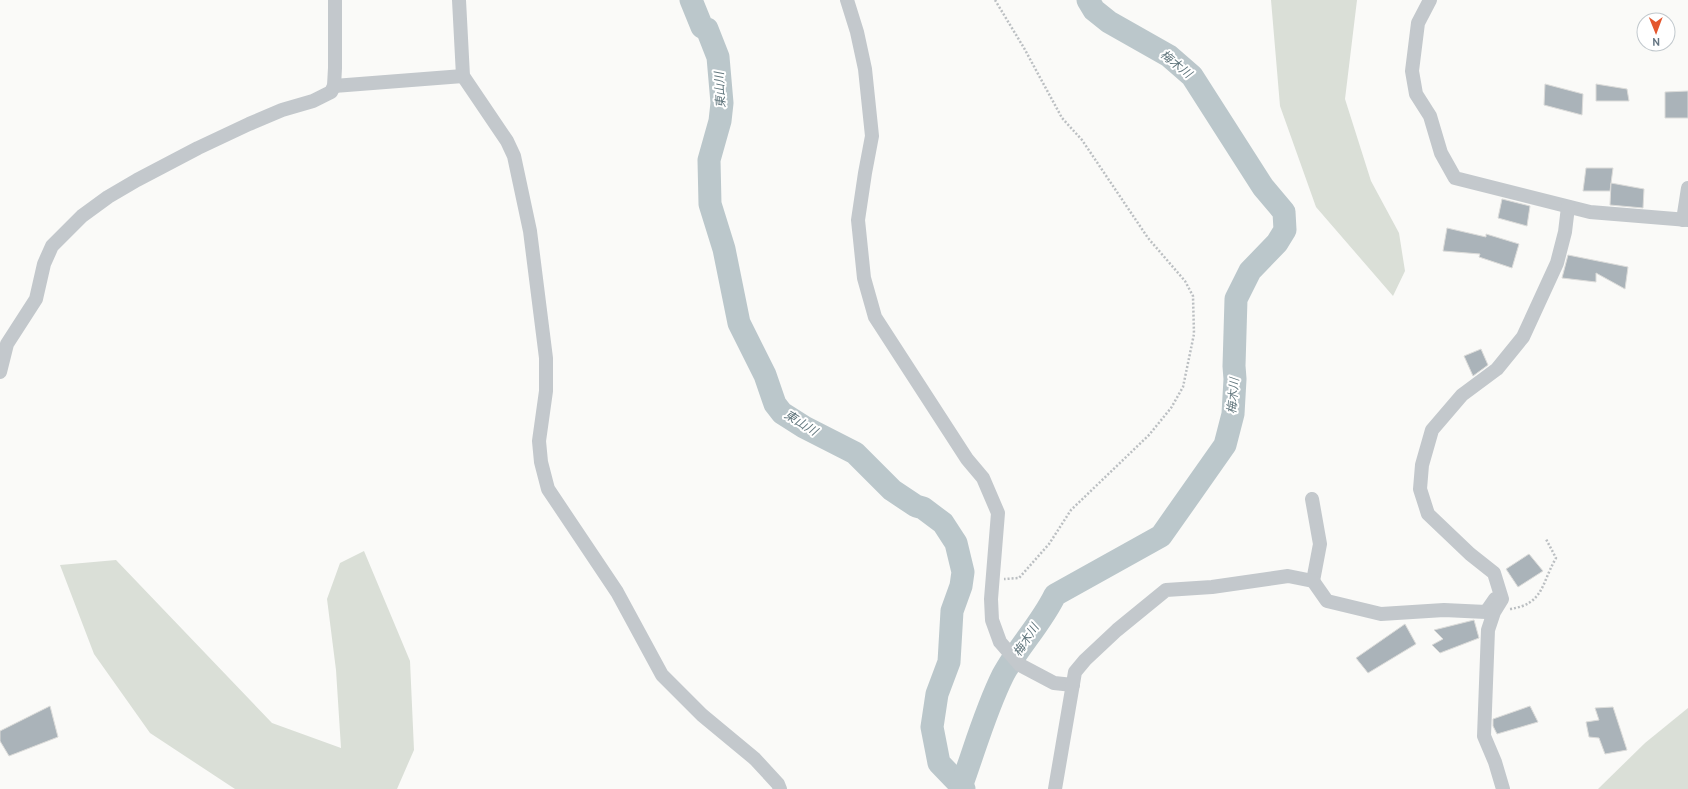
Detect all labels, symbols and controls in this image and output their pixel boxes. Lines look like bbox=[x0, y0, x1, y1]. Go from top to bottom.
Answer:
north arrow bbox=[1636, 12, 1676, 52]
text: N bbox=[1652, 35, 1660, 49]
water label: 梅木川 bbox=[1158, 46, 1197, 82]
water label: 東山川 bbox=[711, 70, 728, 108]
water label: 梅木川 bbox=[1223, 375, 1242, 415]
water label: 東山川 bbox=[782, 407, 822, 440]
water label: 梅木川 bbox=[1009, 619, 1043, 659]

